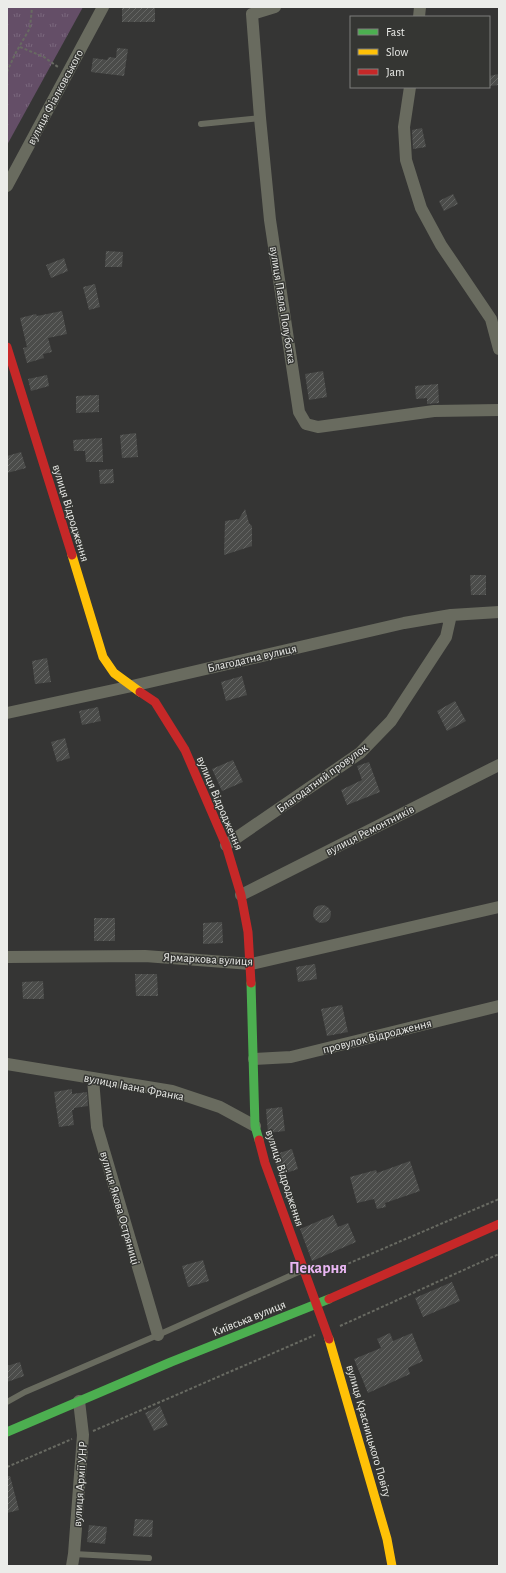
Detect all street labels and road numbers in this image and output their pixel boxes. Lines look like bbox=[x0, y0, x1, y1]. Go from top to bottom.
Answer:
street label: вулиця Фіалковського bbox=[25, 47, 86, 147]
street label: вулиця Павла Полуботка bbox=[267, 246, 298, 365]
street label: вулиця Відродження bbox=[50, 463, 91, 563]
street label: Благодатна вулиця bbox=[206, 642, 298, 675]
street label: Благодатний провулок bbox=[274, 741, 371, 816]
street label: вулиця Відродження bbox=[194, 754, 245, 852]
street label: вулиця Ремонтників bbox=[324, 802, 417, 858]
street label: Ярмаркова вулиця bbox=[163, 951, 253, 968]
street label: провулок Відродження bbox=[321, 1017, 433, 1056]
street label: вулиця Івана Франка bbox=[83, 1071, 186, 1104]
street label: вулиця Відродження bbox=[263, 1128, 306, 1228]
street label: вулиця Якова Остряниці bbox=[97, 1150, 142, 1266]
street label: Київська вулиця bbox=[211, 1298, 288, 1339]
street label: вулиця Красницького Повіту bbox=[343, 1364, 394, 1499]
street label: вулиця Армії УНР bbox=[71, 1441, 90, 1527]

